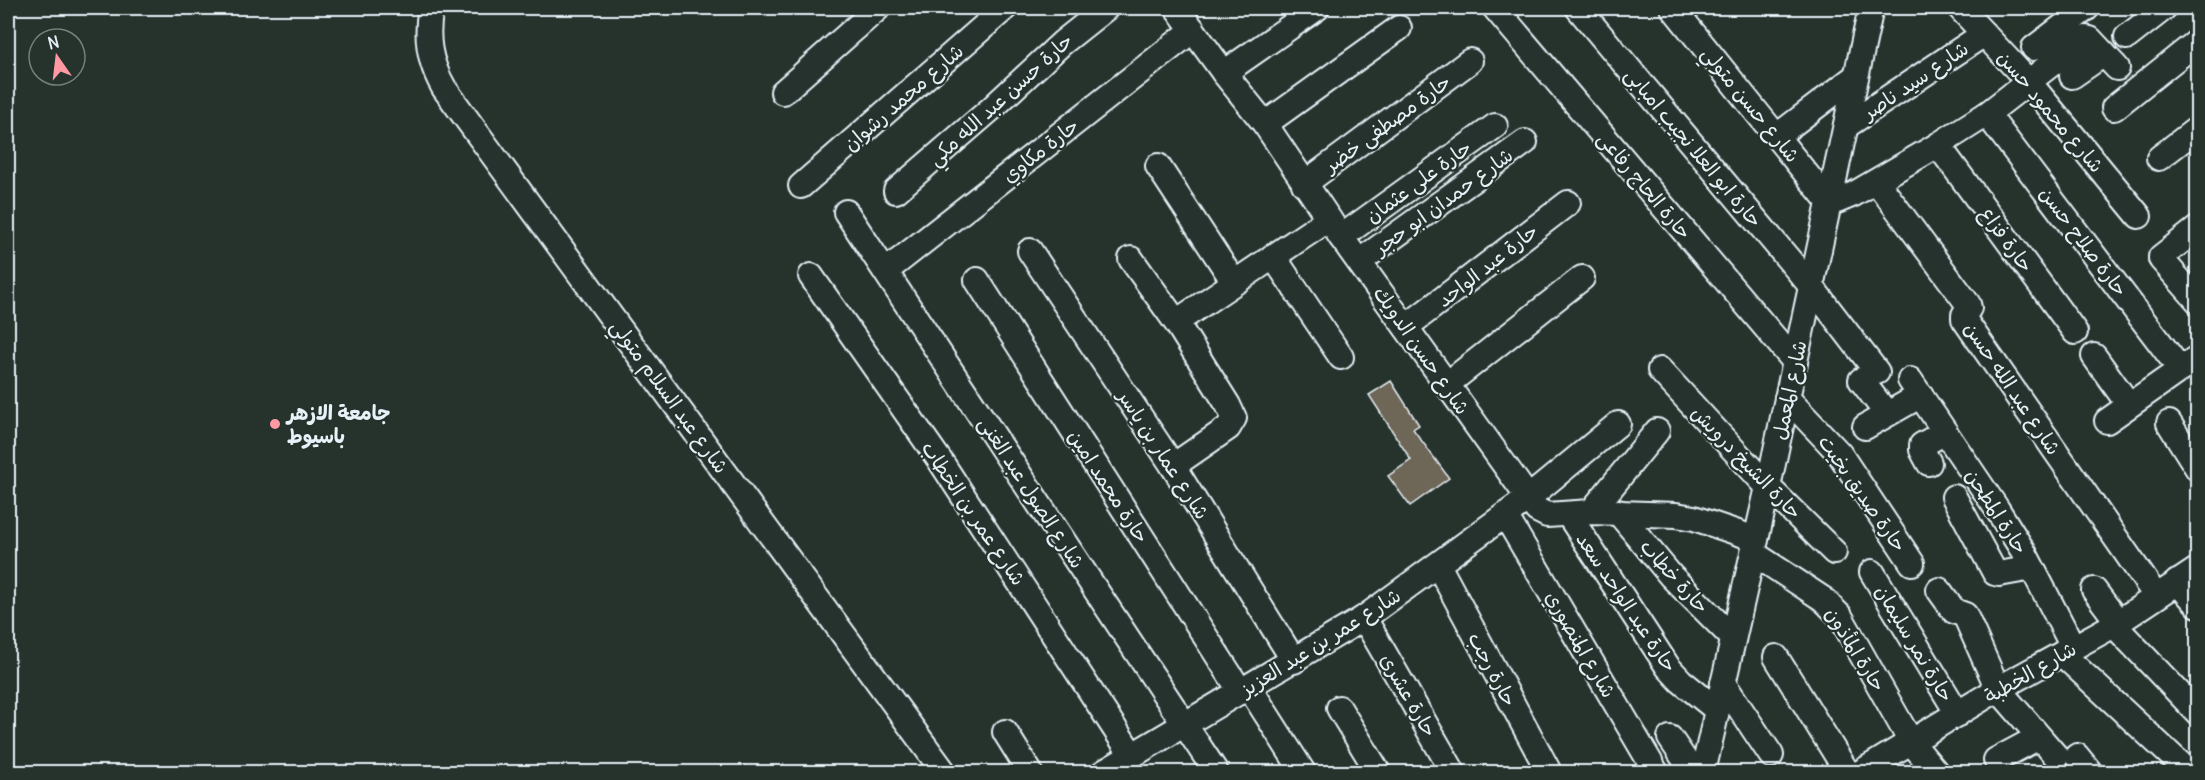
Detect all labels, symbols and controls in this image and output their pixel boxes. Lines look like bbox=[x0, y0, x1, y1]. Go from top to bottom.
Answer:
north arrow bbox=[27, 27, 87, 87]
street label: حارة حسن عبد الله مكي bbox=[922, 27, 1082, 175]
text: N bbox=[46, 31, 61, 53]
street label: شارع سيد ناصر bbox=[1855, 35, 1974, 128]
street label: شارع محمد رشوان bbox=[838, 38, 969, 157]
street label: شارع حسن متولي bbox=[1692, 41, 1805, 171]
street label: شارع محمود حسن bbox=[1991, 45, 2110, 179]
street label: حارة ابو العلا نجيب امبابى bbox=[1619, 62, 1768, 233]
street label: حارة مصطفى خضر bbox=[1317, 69, 1456, 179]
street label: حارة مكاوي bbox=[997, 112, 1085, 190]
street label: حارة الحاج رفاعى bbox=[1591, 126, 1697, 245]
street label: حارة على عثمان bbox=[1360, 134, 1476, 229]
street label: شارع حمدان ابو حجر bbox=[1367, 142, 1519, 263]
street label: حارة صلاح حسن bbox=[2033, 181, 2134, 302]
street label: حارة فزاع bbox=[1973, 201, 2039, 278]
street label: حارة عبد الواحد bbox=[1431, 218, 1544, 314]
street label: شارع حسن الدويك bbox=[1367, 281, 1476, 420]
street label: شارع عبد السلام متولي bbox=[601, 314, 734, 481]
street label: شارع عبد الله حسن bbox=[1958, 317, 2067, 460]
street label: شارع المعمل bbox=[1766, 338, 1814, 442]
street label: شارع عمار بن ياسر bbox=[1110, 383, 1215, 525]
place label: جامعة الازهر باسيوط bbox=[285, 400, 390, 449]
street label: حارة الشيخ درويش bbox=[1685, 400, 1808, 525]
street label: شارع الصول عبد الغنى bbox=[972, 411, 1090, 574]
marker: جامعة الازهر باسيوط bbox=[268, 417, 282, 431]
street label: حارة محمد امين bbox=[1063, 424, 1155, 548]
street label: حارة صديق بخيت bbox=[1813, 430, 1913, 556]
street label: شارع عمر بن الخطاب bbox=[915, 436, 1031, 591]
street label: حارة المطحن bbox=[1960, 464, 2034, 558]
street label: حارة عبد الواحد سعد bbox=[1569, 527, 1683, 678]
street label: حارة خطاب bbox=[1635, 534, 1715, 618]
street label: حارة نمر سليمان bbox=[1870, 580, 1960, 706]
street label: شارع عمر بن عبد العزيز bbox=[1233, 582, 1406, 704]
street label: شارع المنصوري bbox=[1538, 586, 1622, 703]
street label: حارة المأذون bbox=[1820, 602, 1892, 696]
street label: حارة رجب bbox=[1463, 628, 1523, 710]
street label: شارع الخطبة bbox=[1980, 636, 2081, 710]
street label: حارة عشرى bbox=[1375, 649, 1443, 741]

